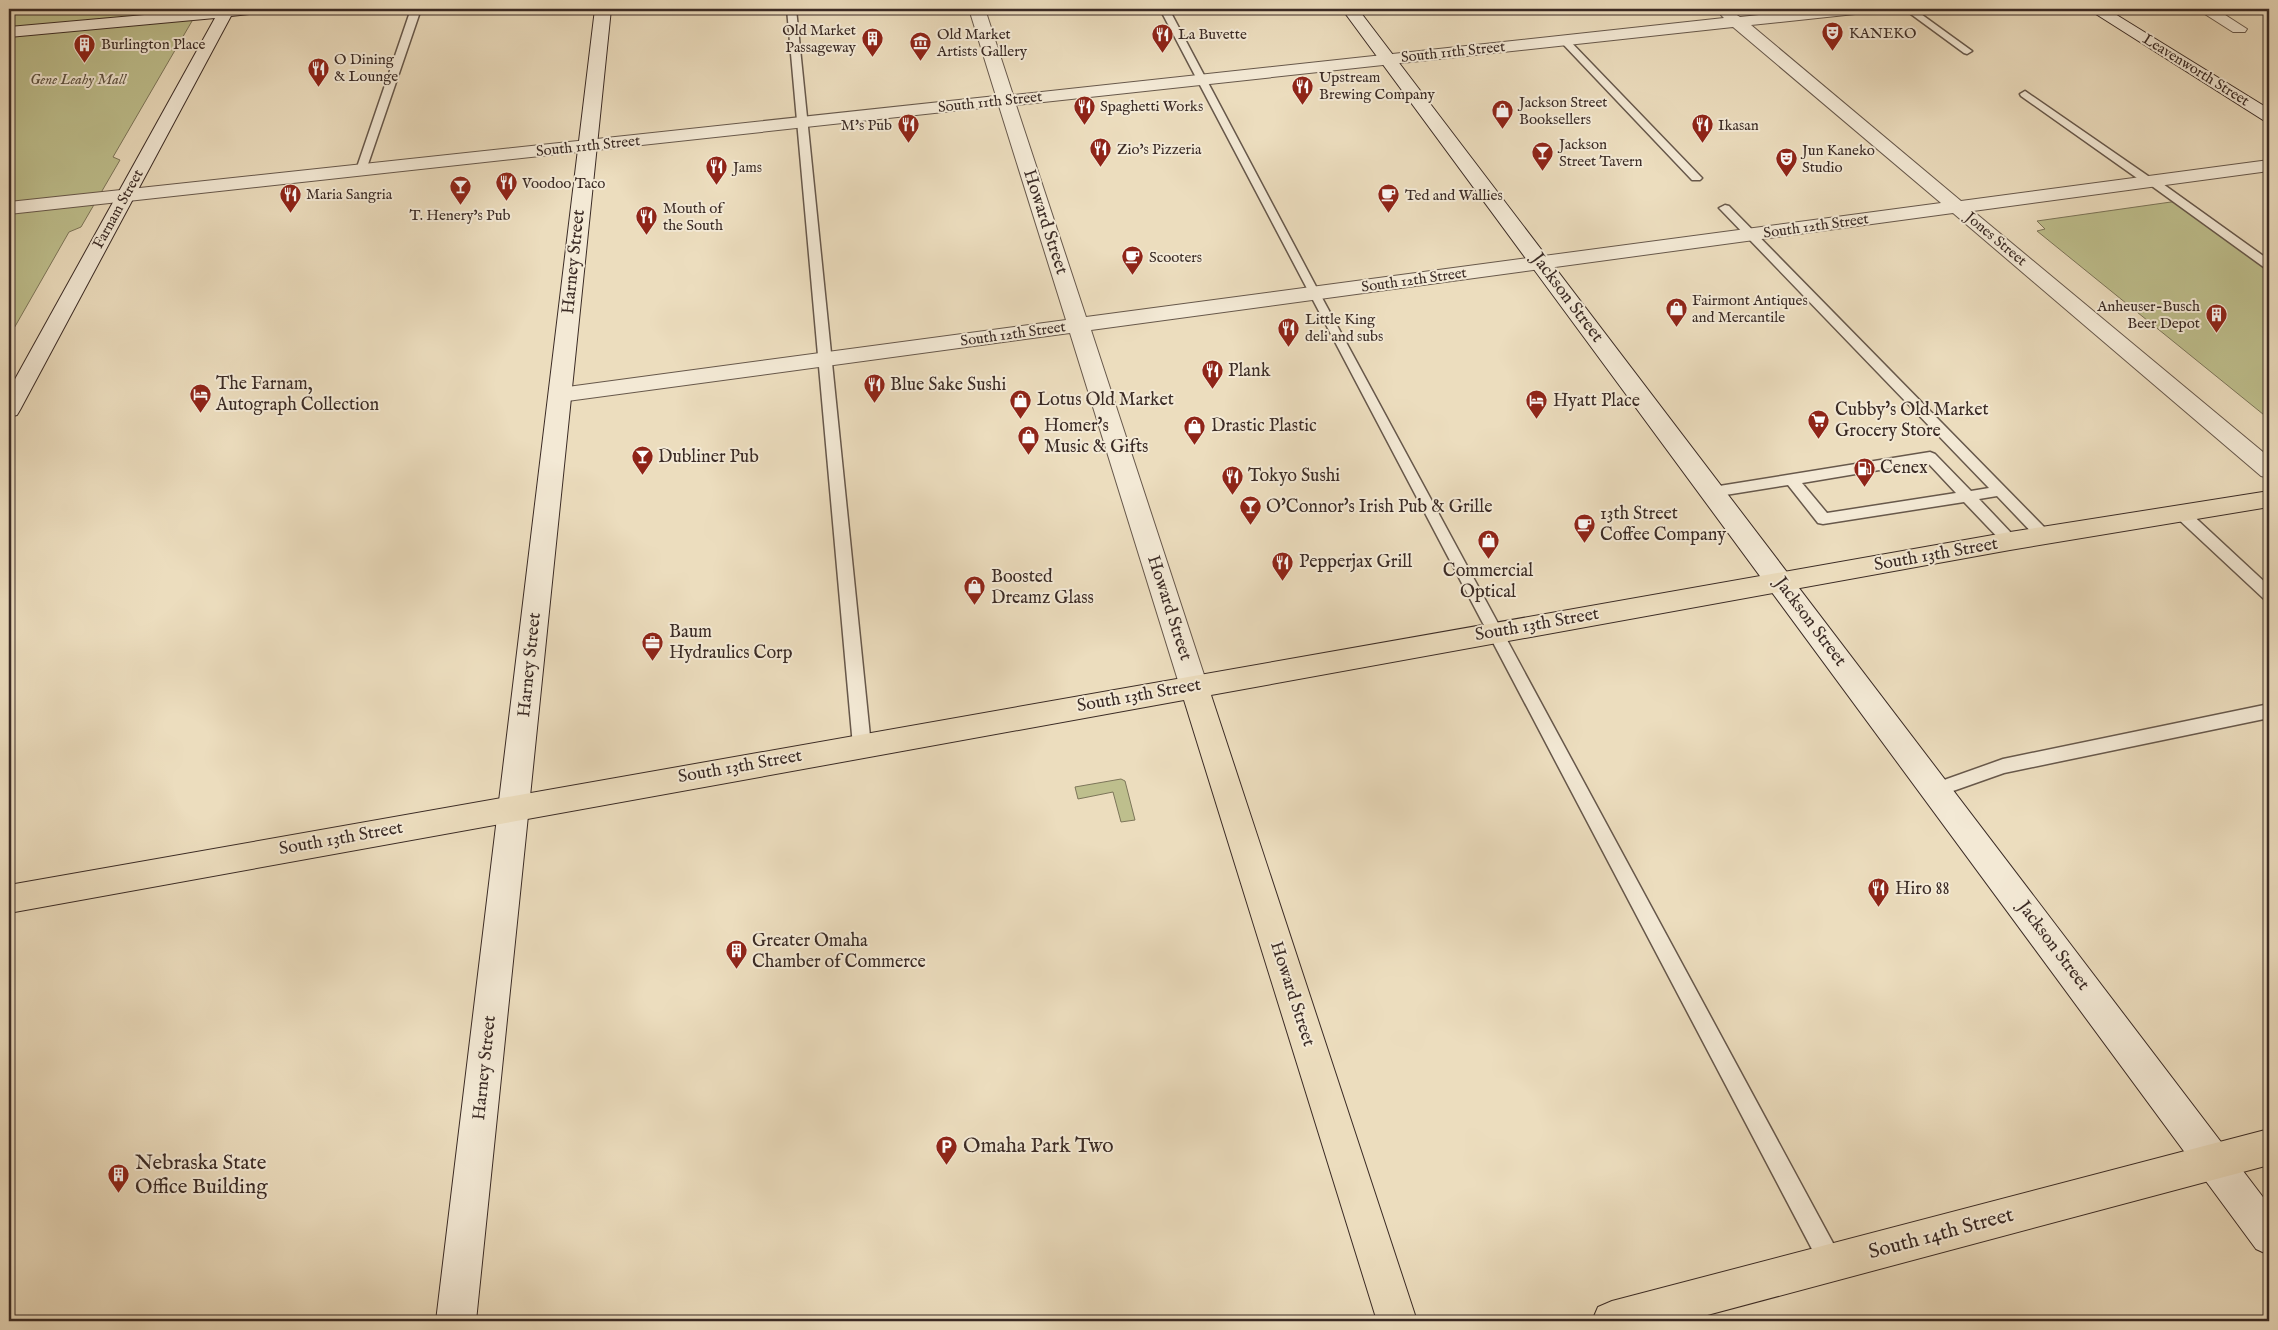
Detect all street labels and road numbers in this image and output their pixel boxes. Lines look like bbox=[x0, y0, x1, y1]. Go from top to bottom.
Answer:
street label: Leavenworth Street bbox=[2139, 30, 2253, 110]
street label: South 11th Street bbox=[1400, 37, 1506, 67]
street label: South 11th Street bbox=[937, 87, 1043, 117]
street label: South 11th Street bbox=[535, 131, 641, 161]
street label: Farnam Street bbox=[88, 166, 148, 252]
street label: Howard Street bbox=[1017, 167, 1073, 277]
street label: Jones Street bbox=[1960, 207, 2031, 270]
street label: Harney Street bbox=[557, 208, 591, 316]
street label: South 12th Street bbox=[1762, 209, 1870, 243]
street label: Jackson Street bbox=[1525, 247, 1608, 347]
street label: South 12th Street bbox=[1360, 263, 1468, 297]
street label: South 12th Street bbox=[959, 317, 1067, 351]
street label: South 13th Street bbox=[1872, 533, 2000, 577]
street label: Howard Street bbox=[1141, 553, 1197, 663]
street label: Jackson Street bbox=[1768, 571, 1851, 671]
street label: South 13th Street bbox=[1473, 603, 1601, 647]
street label: Harney Street bbox=[513, 611, 547, 719]
street label: South 13th Street bbox=[1075, 674, 1203, 718]
street label: South 13th Street bbox=[676, 745, 804, 789]
street label: South 13th Street bbox=[277, 817, 405, 861]
street label: Jackson Street bbox=[2011, 895, 2094, 995]
street label: Howard Street bbox=[1264, 939, 1320, 1049]
street label: Harney Street bbox=[468, 1014, 502, 1122]
street label: South 14th Street bbox=[1865, 1202, 2017, 1266]

